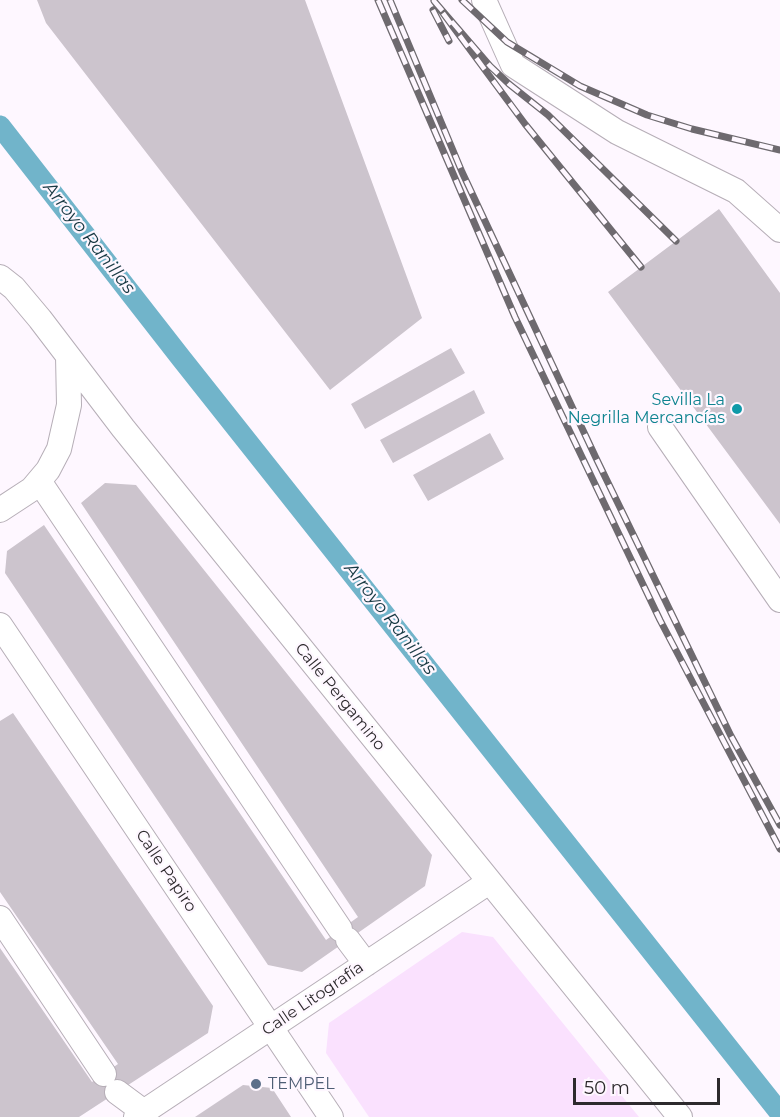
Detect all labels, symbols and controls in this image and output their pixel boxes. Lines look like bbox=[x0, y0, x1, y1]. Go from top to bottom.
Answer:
water label: Arroyo Ranillas bbox=[39, 178, 139, 298]
place label: Sevilla La Negrilla Mercancías bbox=[568, 390, 725, 428]
marker: Sevilla La Negrilla Mercancías bbox=[730, 402, 744, 416]
water label: Arroyo Ranillas bbox=[340, 559, 440, 679]
street label: Calle Pergamino bbox=[291, 639, 389, 755]
street label: Calle Papiro bbox=[131, 826, 201, 916]
street label: Calle Litografía bbox=[259, 958, 367, 1040]
scale bar bbox=[576, 1066, 723, 1104]
place label: TEMPEL bbox=[268, 1074, 335, 1094]
marker: TEMPEL bbox=[249, 1077, 263, 1091]
text: 50 m bbox=[584, 1077, 630, 1099]

